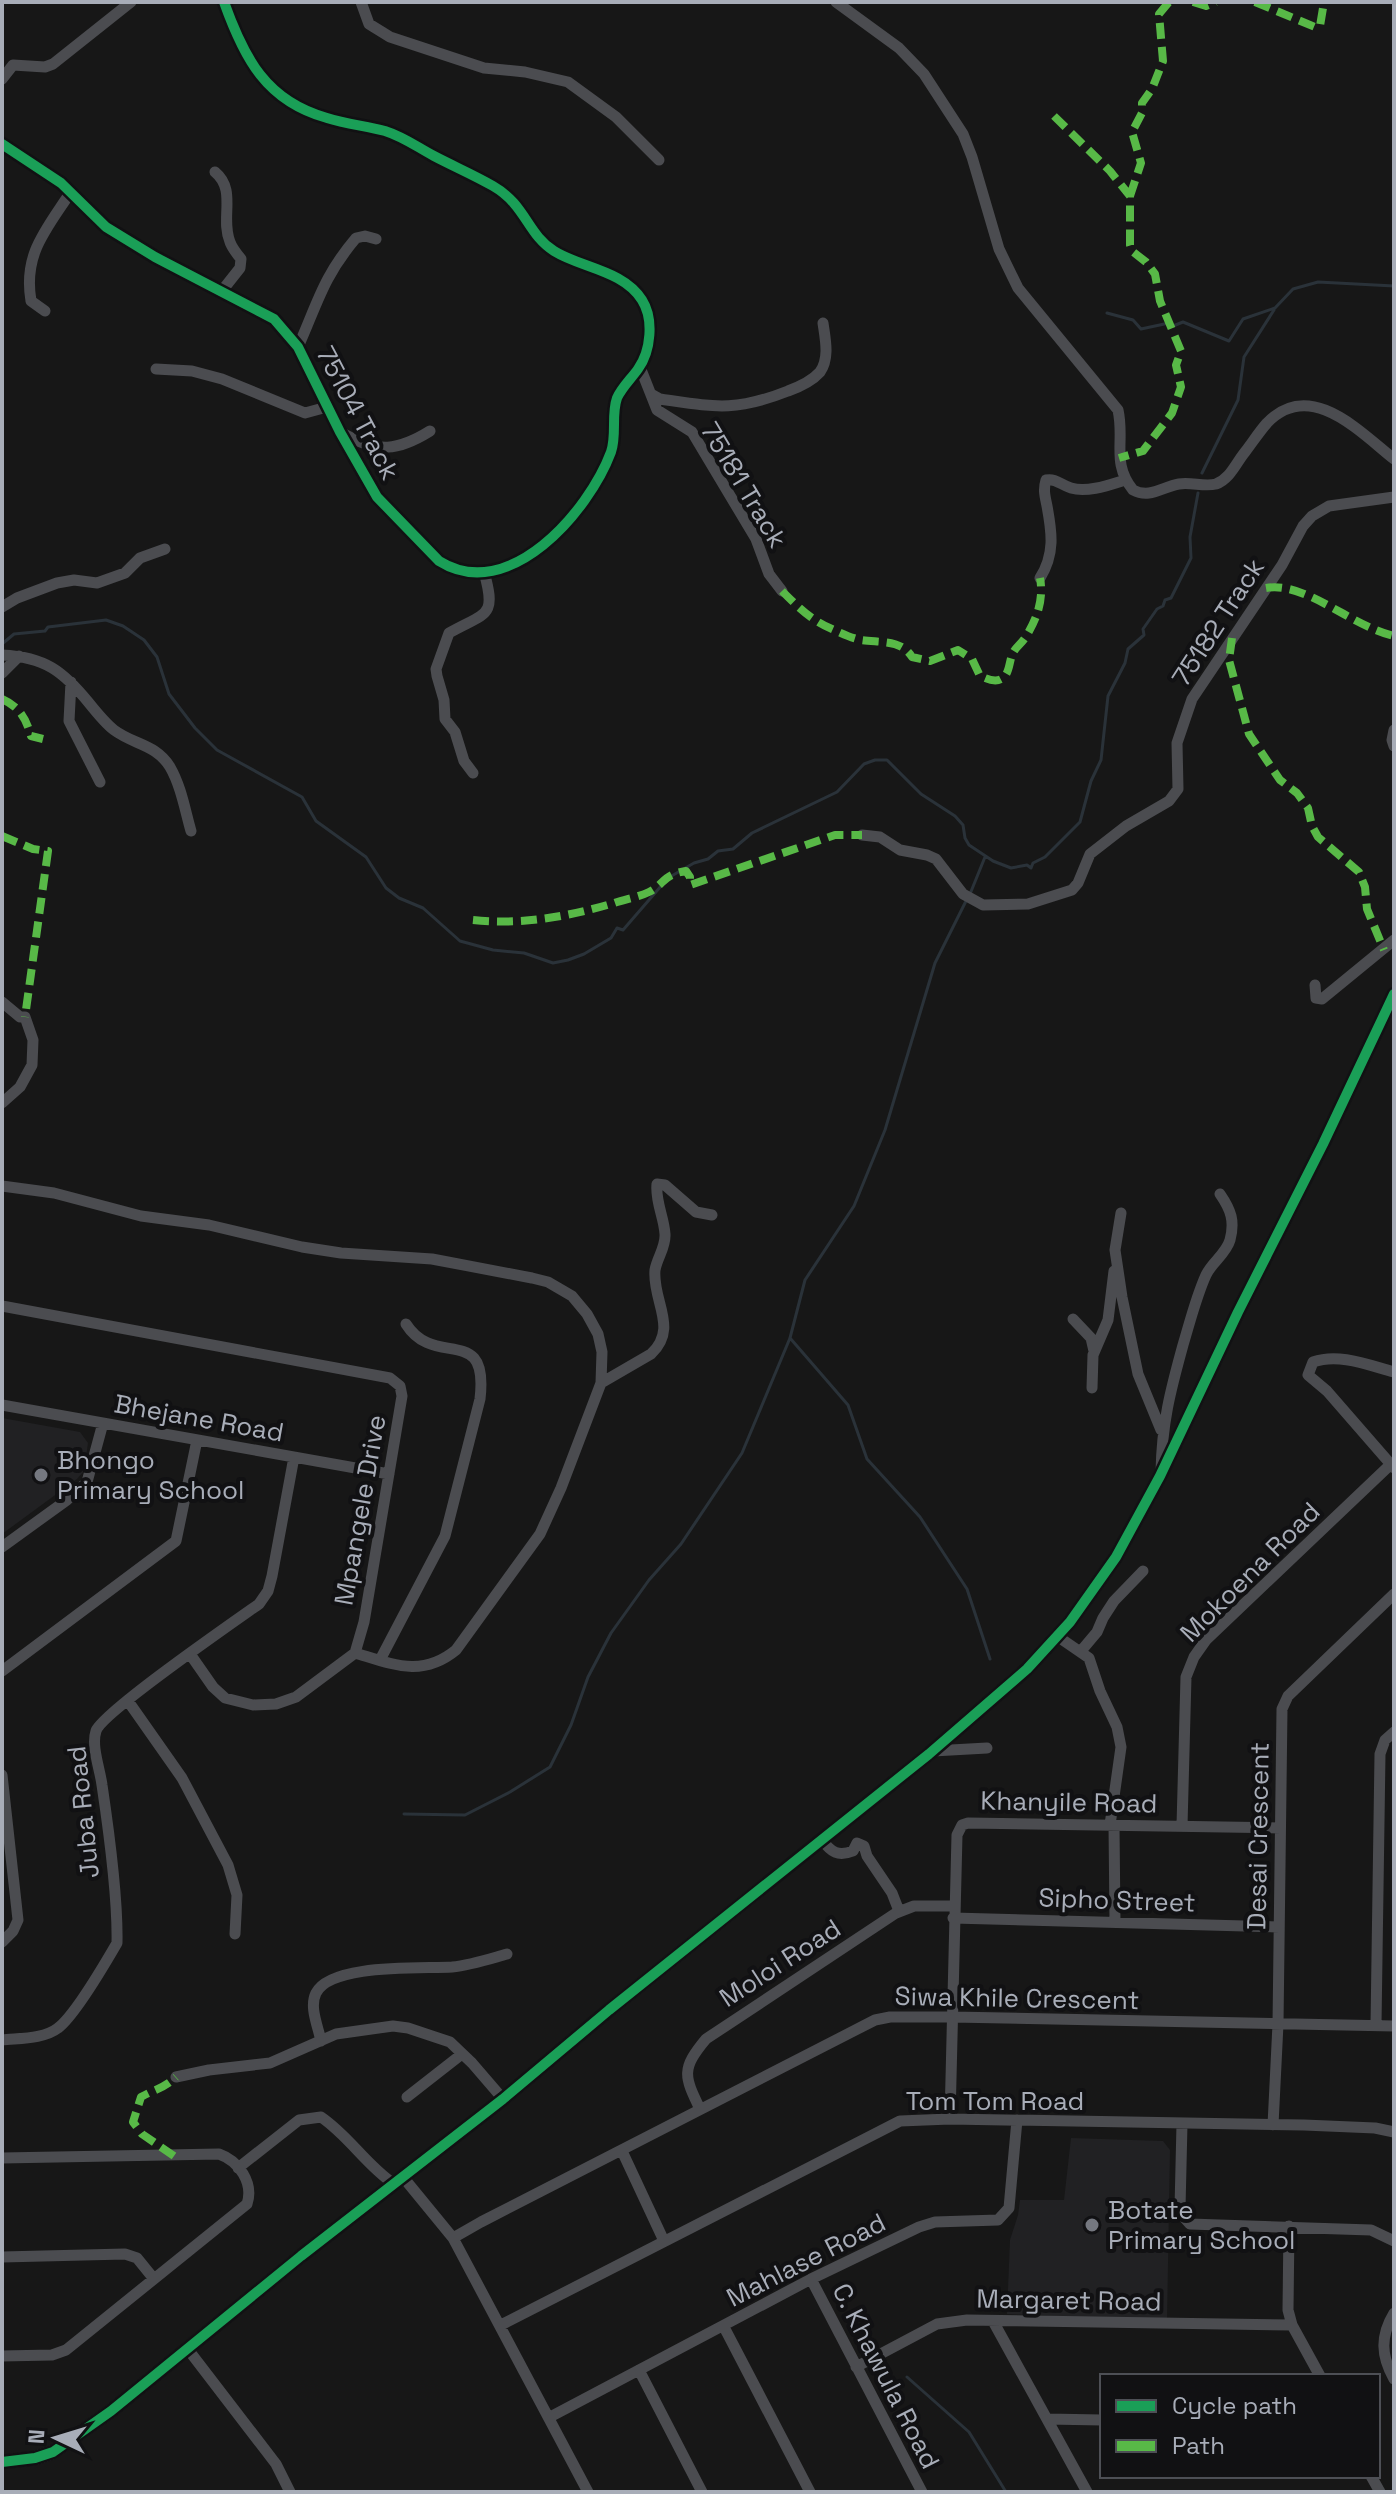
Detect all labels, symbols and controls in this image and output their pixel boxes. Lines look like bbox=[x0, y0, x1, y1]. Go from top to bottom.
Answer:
street label: 75104 Track bbox=[309, 340, 407, 486]
street label: 75181 Track bbox=[693, 416, 795, 554]
street label: 75182 Track bbox=[1164, 552, 1272, 692]
street label: Bhejane Road bbox=[111, 1386, 287, 1450]
street label: Mpangele Drive bbox=[327, 1412, 393, 1608]
place label: Bhongo Primary School bbox=[57, 1443, 244, 1507]
marker: Bhongo Primary School bbox=[32, 1466, 50, 1484]
street label: Mokoena Road bbox=[1173, 1495, 1327, 1649]
street label: Desai Crescent bbox=[1239, 1742, 1277, 1930]
street label: Juba Road bbox=[59, 1744, 107, 1880]
street label: Khanyile Road bbox=[980, 1783, 1158, 1821]
street label: Sipho Street bbox=[1038, 1880, 1196, 1920]
street label: Moloi Road bbox=[713, 1911, 847, 2015]
street label: Siwa Khile Crescent bbox=[894, 1979, 1140, 2017]
street label: Tom Tom Road bbox=[906, 2084, 1084, 2118]
place label: Botate Primary School bbox=[1108, 2193, 1295, 2257]
street label: Mahlase Road bbox=[721, 2205, 891, 2315]
marker: Botate Primary School bbox=[1083, 2216, 1101, 2234]
street label: C. Khawula Road bbox=[825, 2277, 947, 2475]
street label: Margaret Road bbox=[976, 2281, 1162, 2319]
legend bbox=[1100, 2374, 1380, 2478]
text: Cycle path bbox=[1172, 2390, 1297, 2421]
north arrow bbox=[16, 2398, 96, 2478]
text: N bbox=[22, 2428, 51, 2445]
text: Path bbox=[1172, 2430, 1225, 2461]

